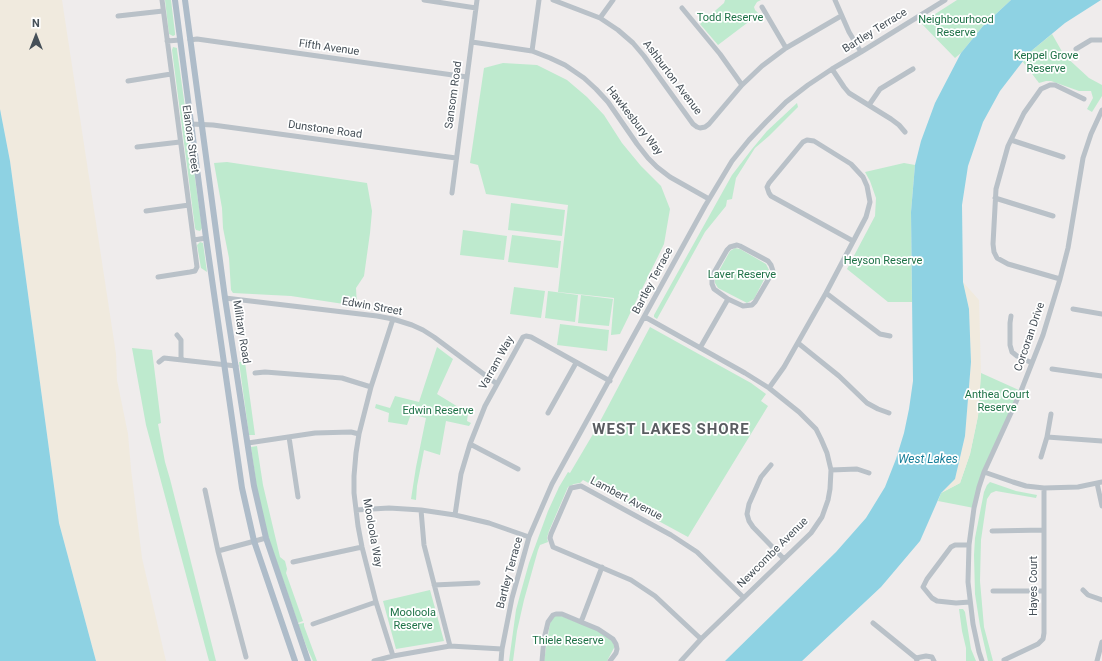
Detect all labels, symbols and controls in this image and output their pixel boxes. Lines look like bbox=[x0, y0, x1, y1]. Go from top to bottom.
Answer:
street label: Bartley Terrace bbox=[840, 6, 910, 56]
park label: Todd Reserve bbox=[697, 11, 763, 25]
park label: Neighbourhood Reserve bbox=[918, 13, 994, 39]
north arrow bbox=[16, 16, 56, 56]
text: N bbox=[32, 17, 40, 30]
street label: Fifth Avenue bbox=[298, 37, 360, 59]
street label: Ashburton Avenue bbox=[640, 38, 704, 118]
park label: Keppel Grove Reserve bbox=[1014, 49, 1078, 75]
street label: Sansom Road bbox=[443, 60, 465, 130]
street label: Hawkesbury Way bbox=[603, 84, 665, 158]
street label: Elanora Street bbox=[179, 104, 201, 174]
street label: Dunstone Road bbox=[287, 118, 363, 142]
street label: Bartley Terrace bbox=[630, 245, 676, 317]
park label: Heyson Reserve bbox=[844, 254, 922, 268]
park label: Laver Reserve bbox=[708, 268, 776, 282]
street label: Edwin Street bbox=[341, 295, 403, 319]
street label: Military Road bbox=[229, 299, 253, 365]
street label: Corcoran Drive bbox=[1012, 301, 1048, 373]
street label: Varram Way bbox=[477, 334, 517, 392]
park label: Anthea Court Reserve bbox=[965, 388, 1029, 414]
park label: Edwin Reserve bbox=[402, 404, 474, 418]
district label: WEST LAKES SHORE bbox=[592, 421, 750, 439]
water label: West Lakes bbox=[898, 453, 958, 467]
street label: Lambert Avenue bbox=[588, 474, 664, 524]
street label: Mooloola Way bbox=[359, 498, 385, 568]
street label: Newcombe Avenue bbox=[735, 515, 811, 591]
street label: Bartley Terrace bbox=[494, 536, 526, 610]
street label: Hayes Court bbox=[1027, 556, 1041, 616]
park label: Mooloola Reserve bbox=[390, 606, 436, 632]
park label: Thiele Reserve bbox=[532, 634, 604, 648]

